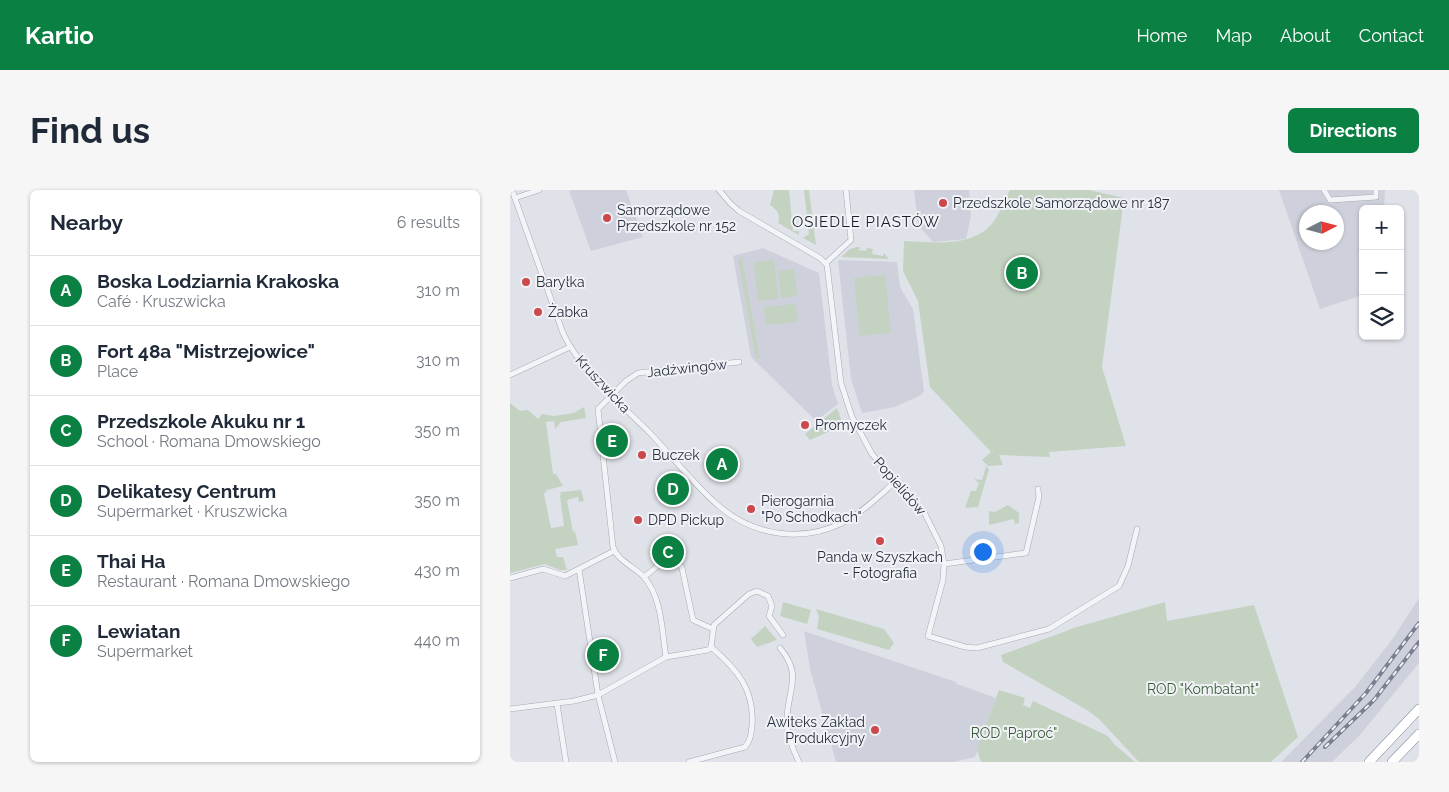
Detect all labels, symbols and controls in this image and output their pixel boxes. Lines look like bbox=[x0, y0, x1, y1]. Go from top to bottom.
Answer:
text: Kartio bbox=[25, 21, 94, 50]
text: Home bbox=[1136, 25, 1187, 46]
text: Map bbox=[1215, 25, 1252, 46]
text: About bbox=[1280, 25, 1331, 46]
text: Contact bbox=[1359, 25, 1424, 46]
button: Directions bbox=[1288, 108, 1419, 153]
text: Find us bbox=[30, 110, 150, 151]
place label: Przedszkole Samorządowe nr 187 bbox=[953, 195, 1170, 211]
marker: Przedszkole Samorządowe nr 187 bbox=[937, 197, 949, 209]
place label: Samorządowe Przedszkole nr 152 bbox=[617, 202, 736, 234]
north arrow bbox=[1299, 205, 1344, 250]
map controls bbox=[1359, 205, 1404, 340]
button: + bbox=[1359, 205, 1404, 250]
text: Nearby bbox=[50, 210, 123, 235]
marker: Samorządowe Przedszkole nr 152 bbox=[601, 212, 613, 224]
text: 6 results bbox=[397, 213, 460, 232]
district label: OSIEDLE PIASTÓW bbox=[792, 213, 940, 231]
button: − bbox=[1359, 250, 1404, 295]
pin: B bbox=[1006, 254, 1038, 292]
text: Boska Lodziarnia Krakoska bbox=[97, 270, 339, 292]
place label: Baryłka bbox=[536, 274, 585, 290]
marker: Baryłka bbox=[520, 276, 532, 288]
text: A bbox=[61, 281, 71, 300]
text: 310 m bbox=[416, 281, 460, 300]
text: Café · Kruszwicka bbox=[97, 292, 226, 311]
button: layers bbox=[1359, 295, 1404, 340]
place label: Żabka bbox=[548, 302, 588, 320]
marker: Żabka bbox=[532, 306, 544, 318]
text: Fort 48a "Mistrzejowice" bbox=[97, 340, 315, 362]
text: B bbox=[61, 351, 71, 370]
text: 310 m bbox=[416, 351, 460, 370]
street label: Kruszwicka bbox=[572, 352, 634, 416]
street label: Jadźwingów bbox=[646, 356, 729, 380]
text: Place bbox=[97, 362, 138, 381]
text: Przedszkole Akuku nr 1 bbox=[97, 410, 305, 432]
place label: Promyczek bbox=[815, 417, 887, 433]
marker: Promyczek bbox=[799, 419, 811, 431]
text: C bbox=[61, 421, 71, 440]
text: 350 m bbox=[414, 421, 460, 440]
pin: E bbox=[596, 422, 628, 460]
text: School · Romana Dmowskiego bbox=[97, 432, 321, 451]
pin: A bbox=[706, 445, 738, 483]
place label: Buczek bbox=[652, 447, 700, 463]
marker: Buczek bbox=[636, 449, 648, 461]
street label: Popielidów bbox=[870, 454, 930, 519]
pin: D bbox=[657, 470, 689, 508]
text: Delikatesy Centrum bbox=[97, 480, 276, 502]
text: D bbox=[60, 491, 72, 510]
text: 350 m bbox=[414, 491, 460, 510]
place label: Pierogarnia "Po Schodkach" bbox=[761, 493, 862, 525]
text: Supermarket · Kruszwicka bbox=[97, 502, 288, 521]
marker: Pierogarnia "Po Schodkach" bbox=[745, 503, 757, 515]
place label: DPD Pickup bbox=[648, 512, 724, 528]
marker: DPD Pickup bbox=[632, 514, 644, 526]
pin: C bbox=[652, 533, 684, 571]
marker: Panda w Szyszkach - Fotografia bbox=[874, 535, 886, 547]
your location bbox=[970, 539, 996, 565]
place label: Panda w Szyszkach - Fotografia bbox=[817, 549, 943, 581]
text: Thai Ha bbox=[97, 550, 166, 572]
text: E bbox=[61, 561, 71, 580]
text: 430 m bbox=[414, 561, 460, 580]
text: Restaurant · Romana Dmowskiego bbox=[97, 572, 350, 591]
text: Lewiatan bbox=[97, 620, 180, 642]
text: F bbox=[61, 631, 71, 650]
text: 440 m bbox=[414, 631, 460, 650]
pin: F bbox=[587, 636, 619, 674]
text: Supermarket bbox=[97, 642, 193, 661]
park label: ROD "Kombatant" bbox=[1147, 681, 1259, 697]
place label: Awiteks Zakład Produkcyjny bbox=[767, 714, 865, 746]
marker: Awiteks Zakład Produkcyjny bbox=[869, 724, 881, 736]
park label: ROD "Paproć" bbox=[971, 725, 1057, 741]

